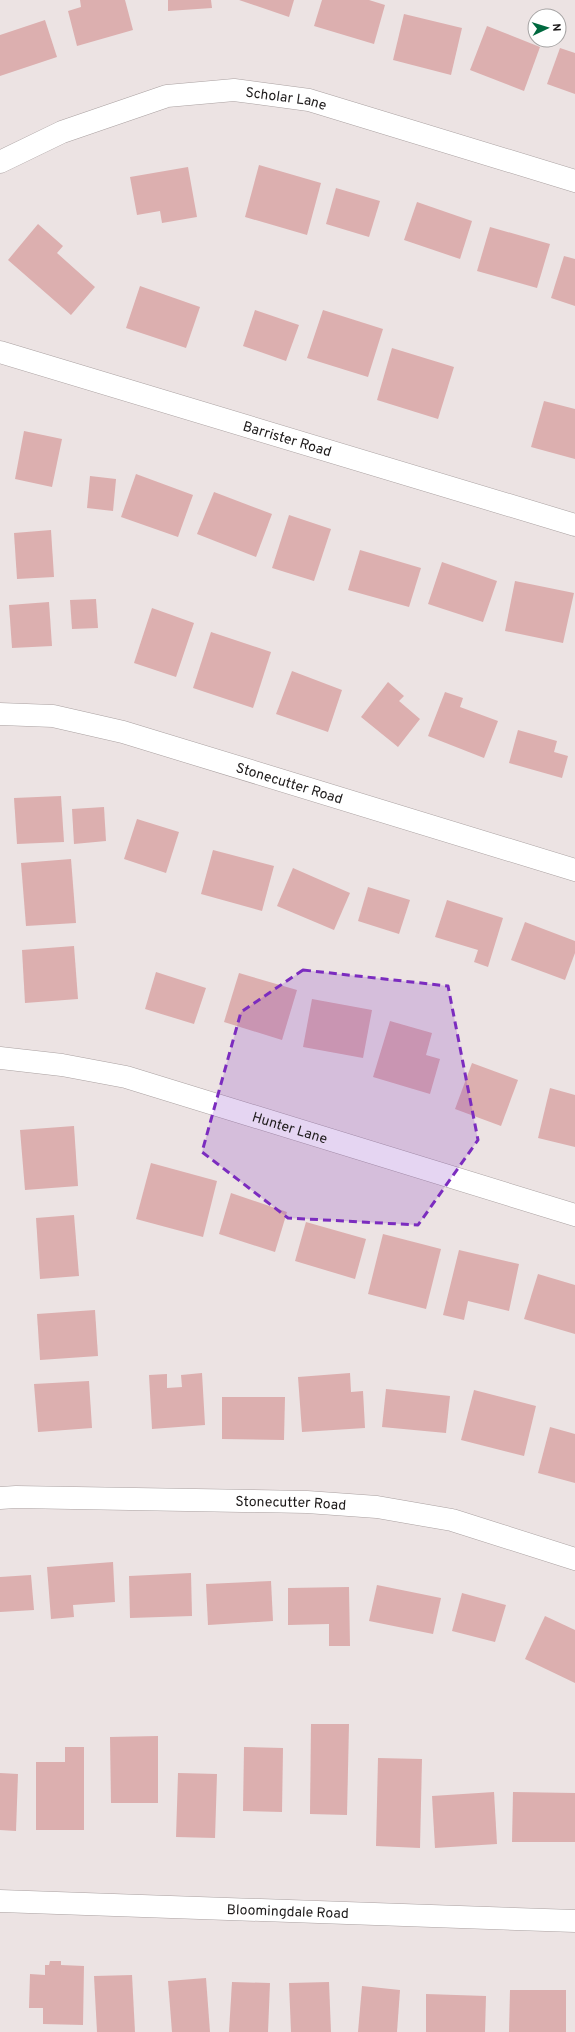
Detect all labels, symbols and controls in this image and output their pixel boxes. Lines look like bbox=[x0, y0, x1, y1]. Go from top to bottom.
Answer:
north arrow bbox=[527, 8, 567, 48]
text: N bbox=[549, 23, 563, 32]
street label: Scholar Lane bbox=[244, 85, 328, 115]
street label: Barrister Road bbox=[241, 419, 333, 461]
street label: Stonecutter Road bbox=[234, 760, 345, 809]
street label: Hunter Lane bbox=[250, 1109, 329, 1148]
street label: Stonecutter Road bbox=[235, 1494, 347, 1515]
street label: Bloomingdale Road bbox=[226, 1902, 349, 1923]

